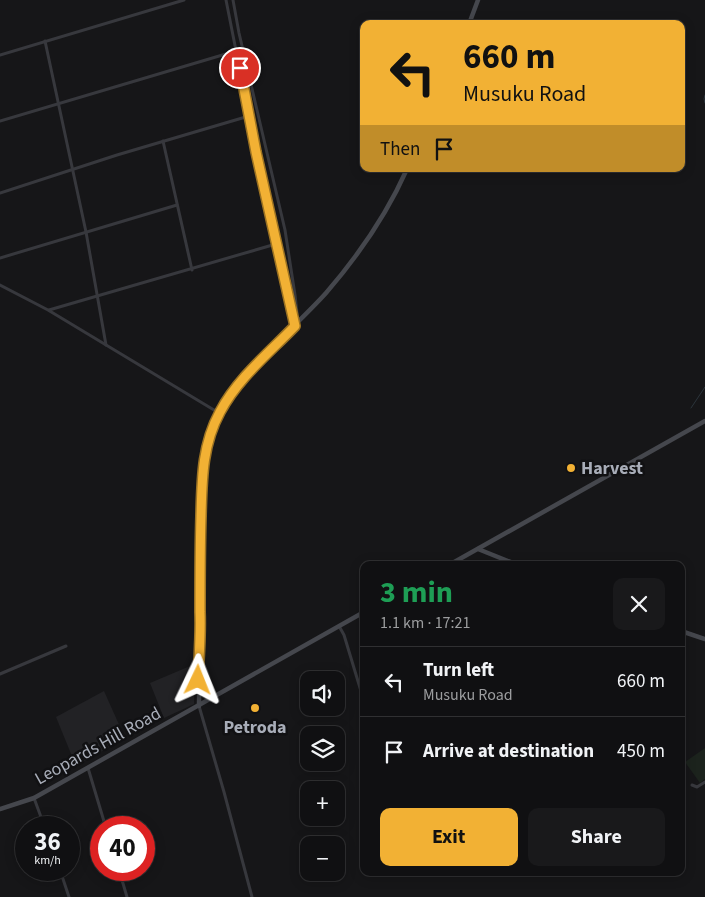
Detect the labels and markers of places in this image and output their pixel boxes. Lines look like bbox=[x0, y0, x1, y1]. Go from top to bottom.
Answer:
pin bbox=[219, 47, 261, 89]
place label: Harvest bbox=[581, 456, 643, 481]
marker: Harvest bbox=[565, 462, 577, 474]
marker: Petroda bbox=[249, 702, 261, 714]
place label: Petroda bbox=[223, 715, 287, 740]

